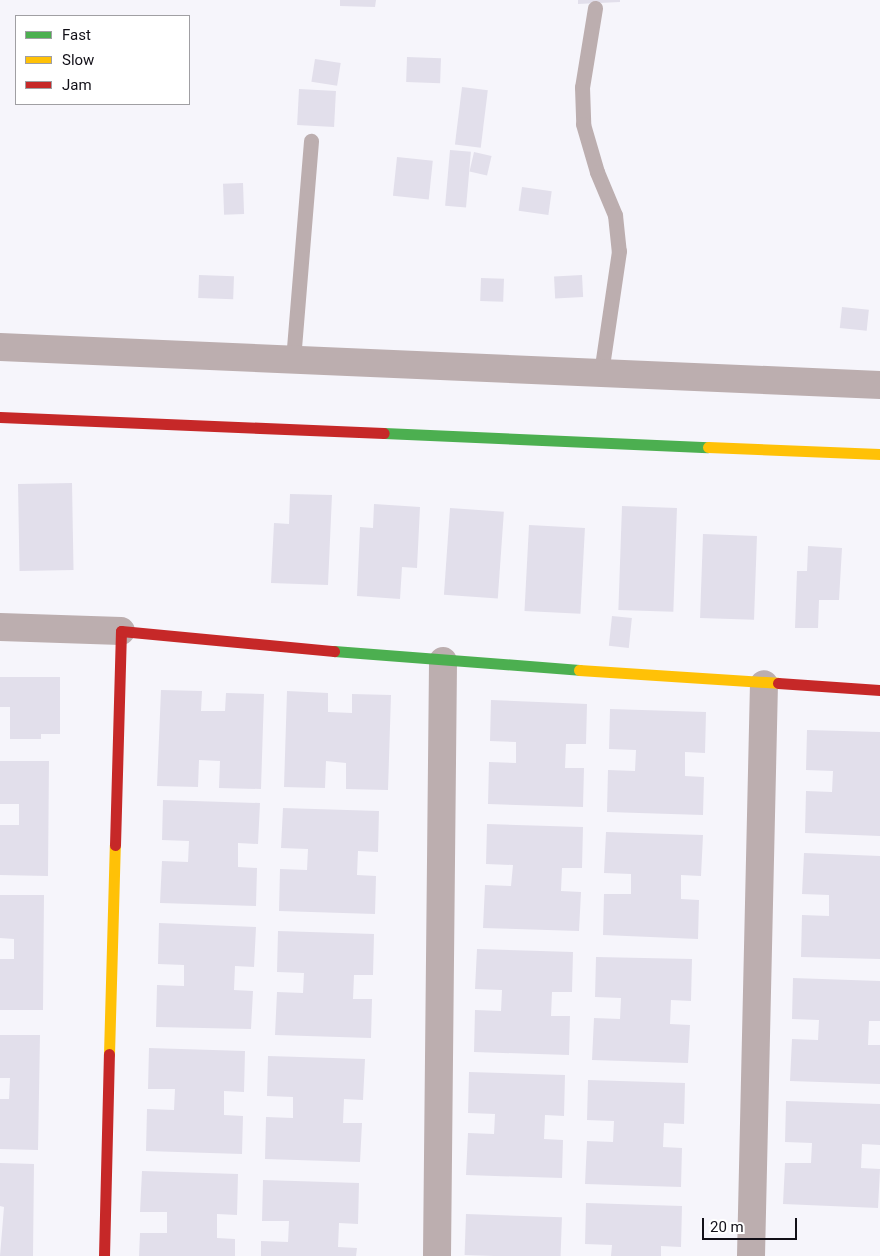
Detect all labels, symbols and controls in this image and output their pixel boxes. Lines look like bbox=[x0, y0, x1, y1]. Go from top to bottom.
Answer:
legend bbox=[15, 15, 190, 105]
text: Fast bbox=[62, 26, 91, 44]
text: Slow bbox=[62, 51, 94, 69]
text: Jam bbox=[62, 76, 92, 94]
scale bar bbox=[705, 1208, 800, 1240]
text: 20 m bbox=[710, 1218, 744, 1236]

